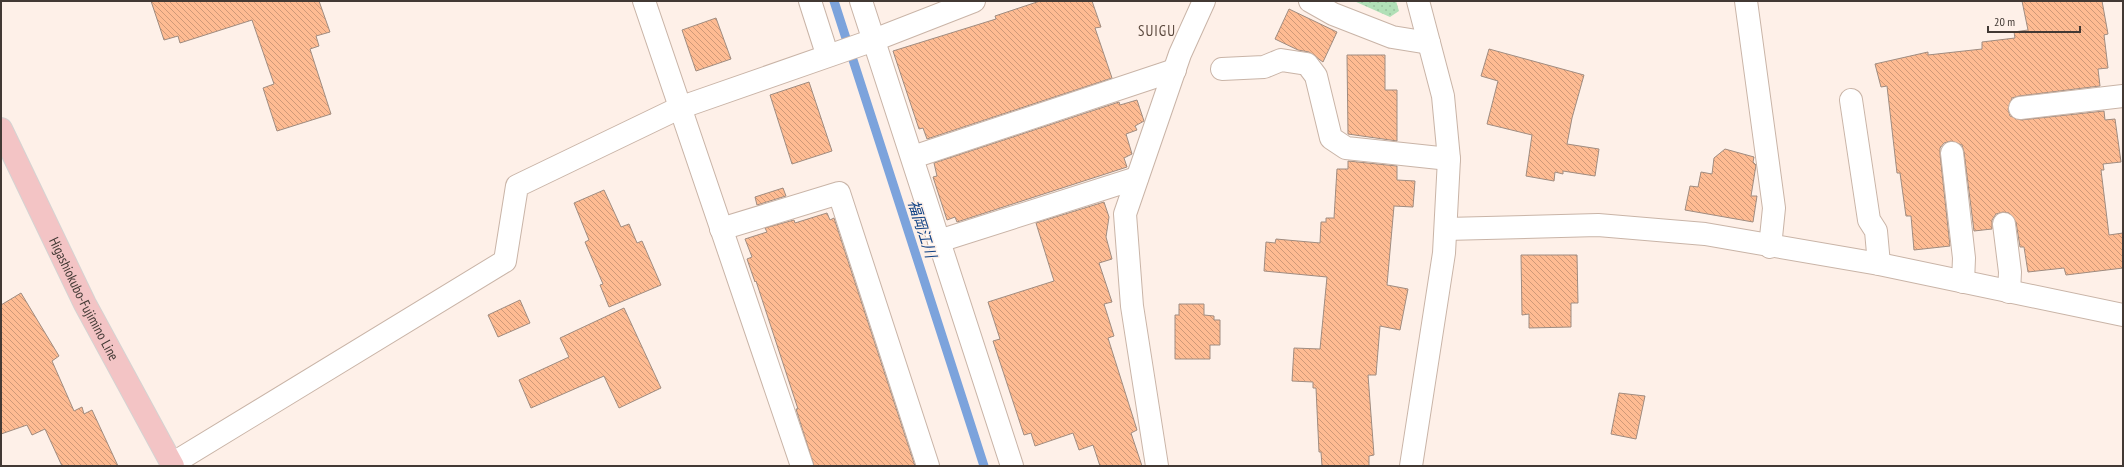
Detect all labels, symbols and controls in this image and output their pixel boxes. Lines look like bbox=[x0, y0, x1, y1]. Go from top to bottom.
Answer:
scale bar bbox=[1988, 8, 2080, 34]
text: 20 m bbox=[1994, 14, 2015, 29]
district label: SUIGU bbox=[1138, 21, 1176, 40]
water label: 福岡江川 bbox=[904, 197, 941, 262]
street label: Higashiokubo-Fujimino Line bbox=[45, 234, 123, 364]

